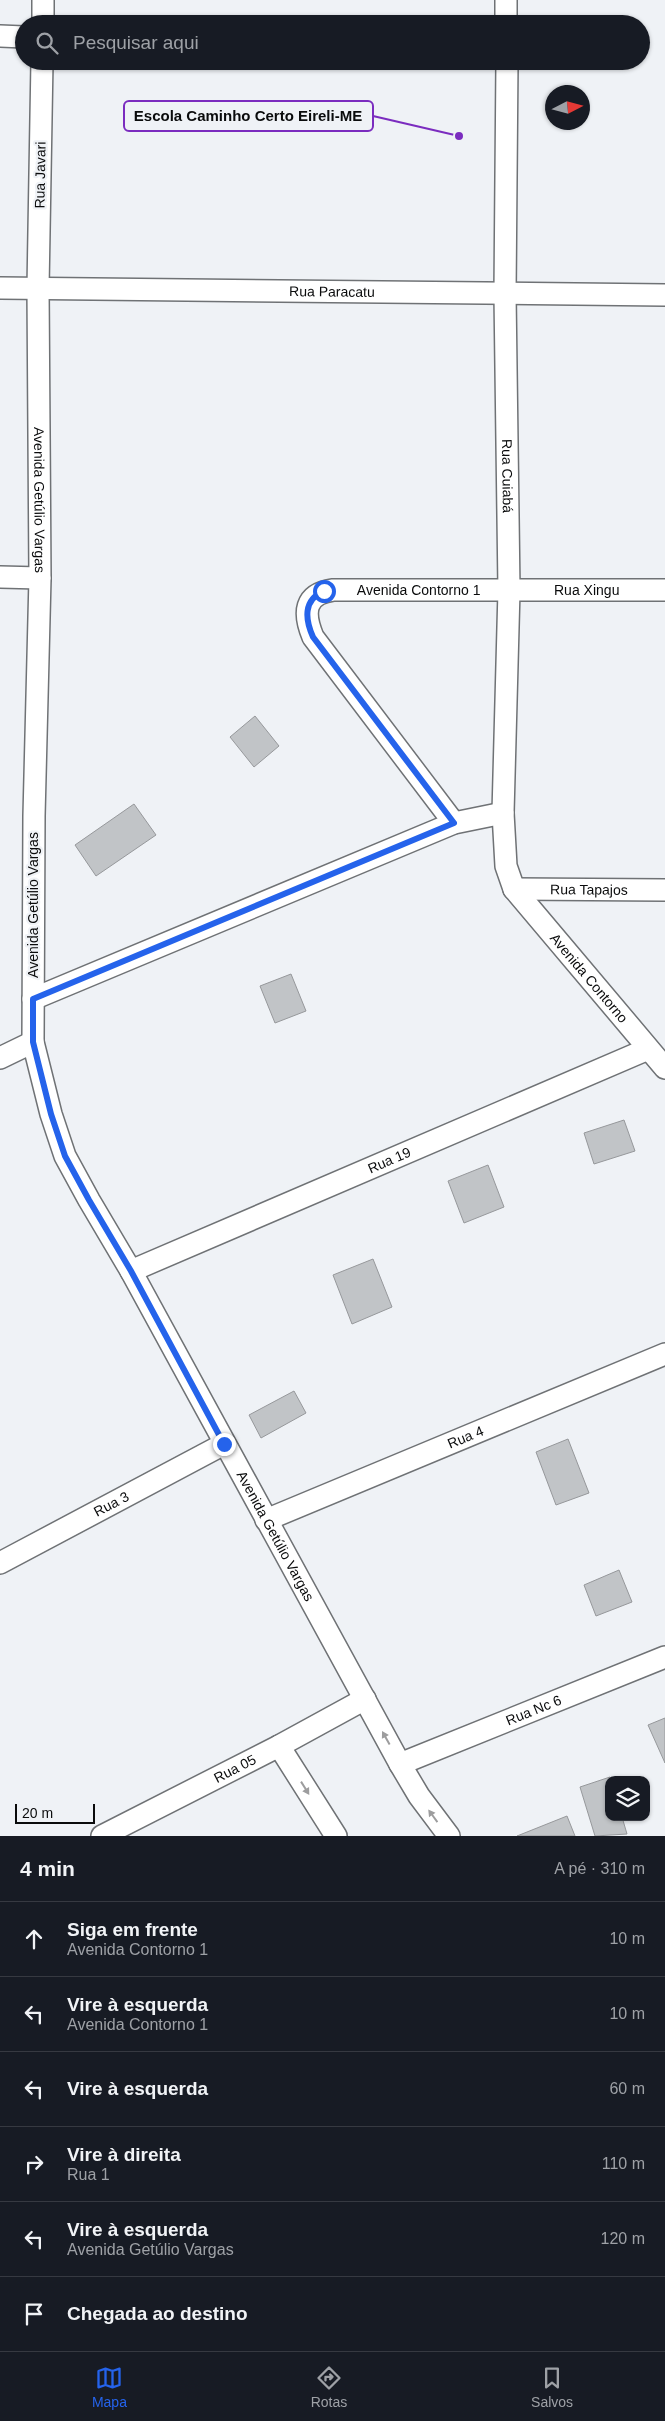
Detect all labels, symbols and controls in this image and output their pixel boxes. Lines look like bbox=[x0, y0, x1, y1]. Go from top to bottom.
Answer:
search box bbox=[15, 15, 650, 70]
icon: search bbox=[33, 29, 61, 57]
text: Pesquisar aqui bbox=[73, 32, 199, 53]
north arrow bbox=[545, 85, 590, 130]
callout: Escola Caminho Certo Eireli-ME bbox=[124, 101, 373, 131]
text: Escola Caminho Certo Eireli-ME bbox=[134, 107, 362, 124]
street label: Rua Javari bbox=[31, 141, 49, 209]
street label: Rua Paracatu bbox=[289, 283, 375, 300]
street label: Avenida Getúlio Vargas bbox=[31, 427, 48, 573]
street label: Rua Cuiabá bbox=[499, 439, 516, 513]
route start bbox=[313, 580, 336, 603]
street label: Avenida Contorno 1 bbox=[357, 582, 481, 598]
street label: Rua Xingu bbox=[554, 582, 619, 598]
street label: Avenida Getúlio Vargas bbox=[25, 832, 41, 978]
street label: Rua Tapajos bbox=[550, 881, 628, 898]
street label: Avenida Contorno bbox=[547, 930, 631, 1026]
street label: Rua 19 bbox=[365, 1144, 413, 1176]
street label: Rua 4 bbox=[445, 1422, 486, 1452]
route end bbox=[213, 1433, 236, 1456]
street label: Avenida Getúlio Vargas bbox=[234, 1468, 318, 1604]
street label: Rua 3 bbox=[91, 1488, 132, 1520]
street label: Rua Nc 6 bbox=[503, 1692, 564, 1728]
one-way arrow bbox=[382, 1731, 391, 1745]
street label: Rua 05 bbox=[211, 1751, 259, 1786]
map controls bbox=[605, 1776, 650, 1821]
button: layers bbox=[605, 1776, 650, 1821]
one-way arrow bbox=[301, 1781, 310, 1794]
scale bar bbox=[15, 1801, 95, 1824]
text: 20 m bbox=[22, 1805, 53, 1821]
one-way arrow bbox=[428, 1810, 439, 1823]
text: 4 min bbox=[20, 1857, 75, 1880]
text: A pé · 310 m bbox=[554, 1860, 645, 1877]
text: Siga em frente bbox=[67, 1919, 198, 1940]
icon: ahead bbox=[20, 1925, 48, 1953]
text: 10 m bbox=[609, 1930, 645, 1947]
text: Avenida Contorno 1 bbox=[67, 1941, 208, 1958]
text: Vire à esquerda bbox=[67, 1994, 208, 2015]
icon: left bbox=[20, 2000, 48, 2028]
text: 10 m bbox=[609, 2005, 645, 2022]
text: Avenida Contorno 1 bbox=[67, 2016, 208, 2033]
icon: left bbox=[20, 2075, 48, 2103]
text: Vire à esquerda bbox=[67, 2078, 208, 2099]
text: 60 m bbox=[609, 2080, 645, 2097]
text: Vire à direita bbox=[67, 2144, 181, 2165]
icon: right bbox=[20, 2150, 48, 2178]
text: 110 m bbox=[602, 2155, 645, 2172]
text: Rua 1 bbox=[67, 2166, 110, 2183]
text: Vire à esquerda bbox=[67, 2219, 208, 2240]
icon: left bbox=[20, 2225, 48, 2253]
text: 120 m bbox=[601, 2230, 645, 2247]
text: Avenida Getúlio Vargas bbox=[67, 2241, 234, 2258]
icon: arrive bbox=[20, 2300, 48, 2328]
text: Chegada ao destino bbox=[67, 2303, 248, 2324]
tab: Mapa bbox=[92, 2364, 127, 2410]
tab: Rotas bbox=[311, 2364, 347, 2410]
tab: Salvos bbox=[531, 2364, 573, 2410]

